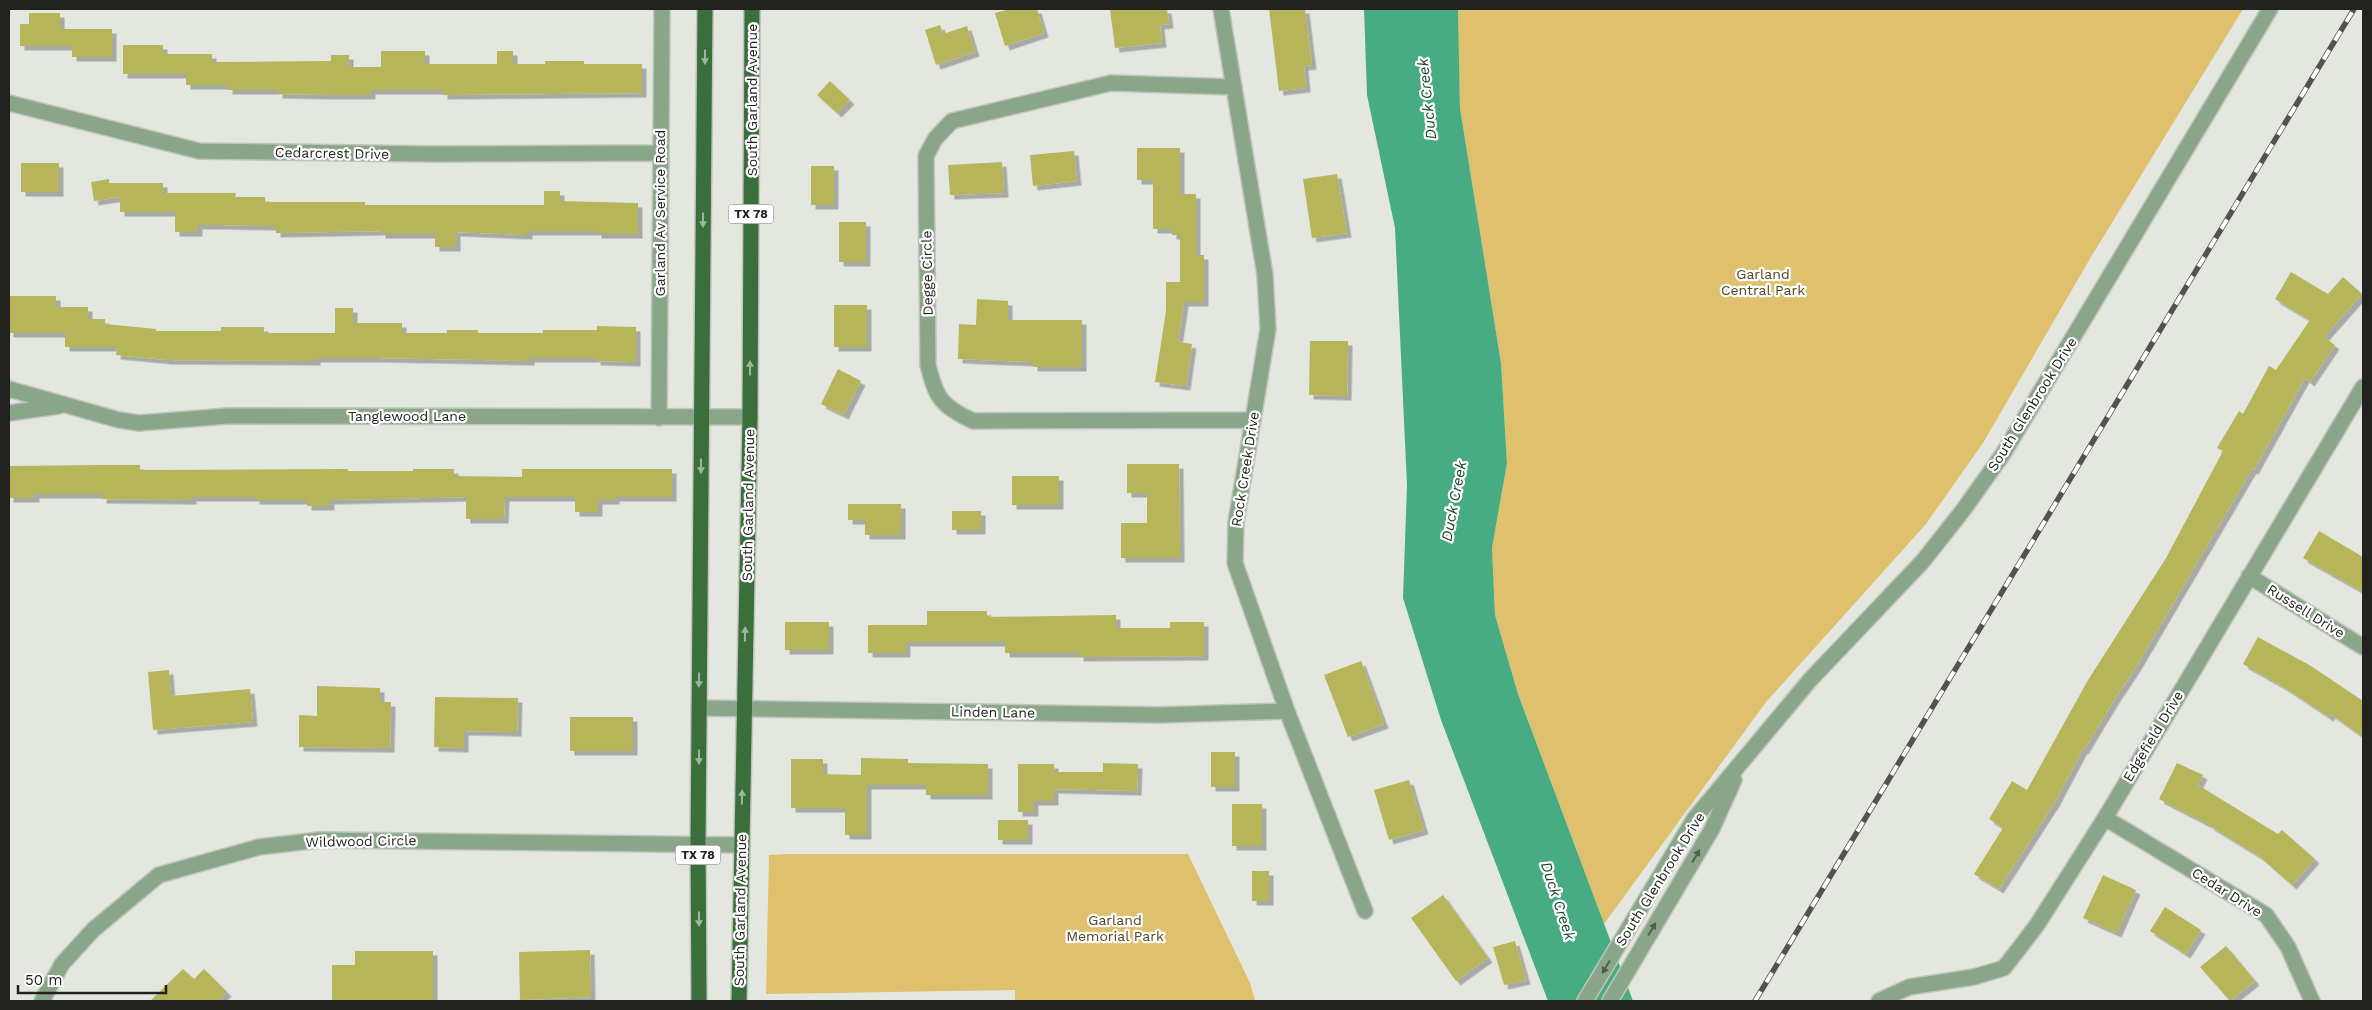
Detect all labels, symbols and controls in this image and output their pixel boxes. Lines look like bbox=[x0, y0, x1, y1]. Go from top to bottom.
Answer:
street label: South Garland Avenue bbox=[744, 24, 760, 176]
one-way arrow bbox=[701, 50, 709, 66]
water label: Duck Creek bbox=[1414, 57, 1440, 140]
street label: Garland Av Service Road bbox=[652, 130, 668, 296]
street label: Cedarcrest Drive bbox=[275, 144, 389, 162]
road number: TX 78 bbox=[728, 204, 774, 223]
one-way arrow bbox=[699, 212, 707, 228]
street label: Degge Circle bbox=[918, 230, 936, 316]
park label: Garland Central Park bbox=[1721, 266, 1805, 298]
street label: South Glenbrook Drive bbox=[1984, 334, 2080, 474]
one-way arrow bbox=[746, 360, 754, 376]
street label: Tanglewood Lane bbox=[348, 408, 466, 424]
street label: Rock Creek Drive bbox=[1228, 410, 1262, 528]
street label: South Garland Avenue bbox=[739, 429, 757, 581]
one-way arrow bbox=[697, 458, 705, 474]
water label: Duck Creek bbox=[1437, 458, 1471, 543]
street label: Russell Drive bbox=[2264, 581, 2348, 641]
one-way arrow bbox=[741, 626, 749, 642]
one-way arrow bbox=[695, 672, 703, 688]
street label: Edgefield Drive bbox=[2120, 688, 2186, 784]
street label: Linden Lane bbox=[951, 703, 1035, 721]
one-way arrow bbox=[695, 749, 703, 765]
one-way arrow bbox=[738, 788, 746, 804]
street label: South Glenbrook Drive bbox=[1612, 809, 1708, 949]
street label: Wildwood Circle bbox=[305, 832, 417, 850]
street label: South Garland Avenue bbox=[731, 834, 749, 986]
road number: TX 78 bbox=[676, 846, 720, 864]
one-way arrow bbox=[1691, 849, 1700, 862]
water label: Duck Creek bbox=[1537, 859, 1579, 943]
street label: Cedar Drive bbox=[2189, 864, 2265, 920]
one-way arrow bbox=[695, 912, 703, 928]
park label: Garland Memorial Park bbox=[1066, 912, 1164, 944]
one-way arrow bbox=[1648, 922, 1657, 935]
one-way arrow bbox=[1601, 960, 1610, 973]
scale bar bbox=[18, 962, 165, 994]
text: 50 m bbox=[25, 971, 62, 989]

